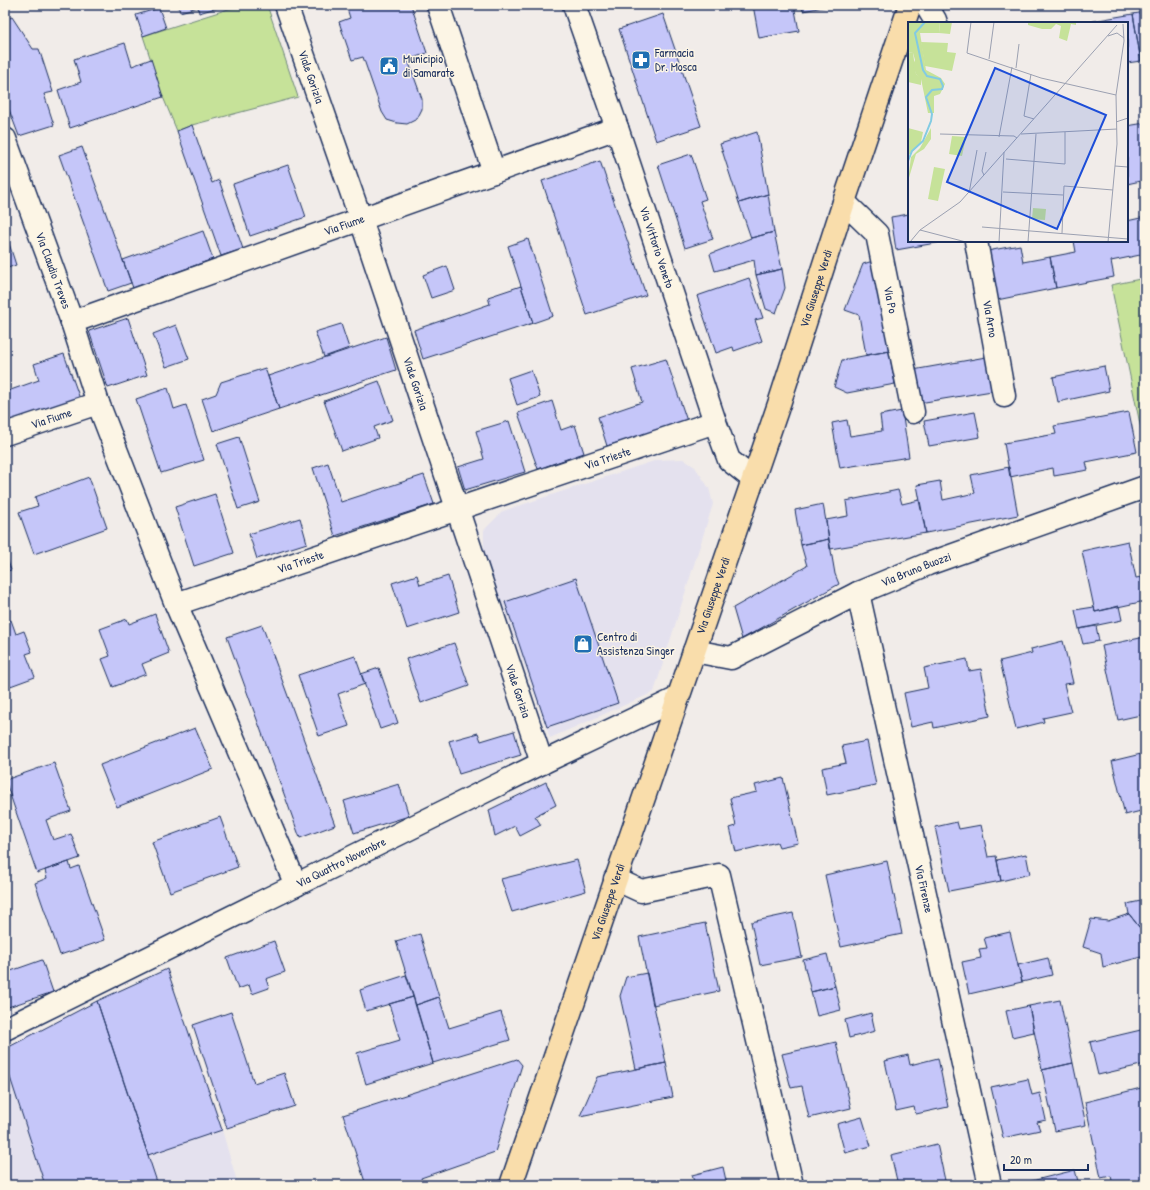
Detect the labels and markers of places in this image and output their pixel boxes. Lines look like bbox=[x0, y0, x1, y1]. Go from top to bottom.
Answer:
place label: Farmacia Dr. Mosca bbox=[654, 44, 697, 75]
pharmacy icon: Farmacia Dr. Mosca bbox=[630, 49, 652, 71]
place label: Municipio di Samarate bbox=[403, 50, 455, 81]
public building icon: Municipio di Samarate bbox=[378, 55, 400, 77]
place label: Centro di Assistenza Singer bbox=[597, 628, 675, 659]
shop icon: Centro di Assistenza Singer bbox=[572, 633, 594, 655]

